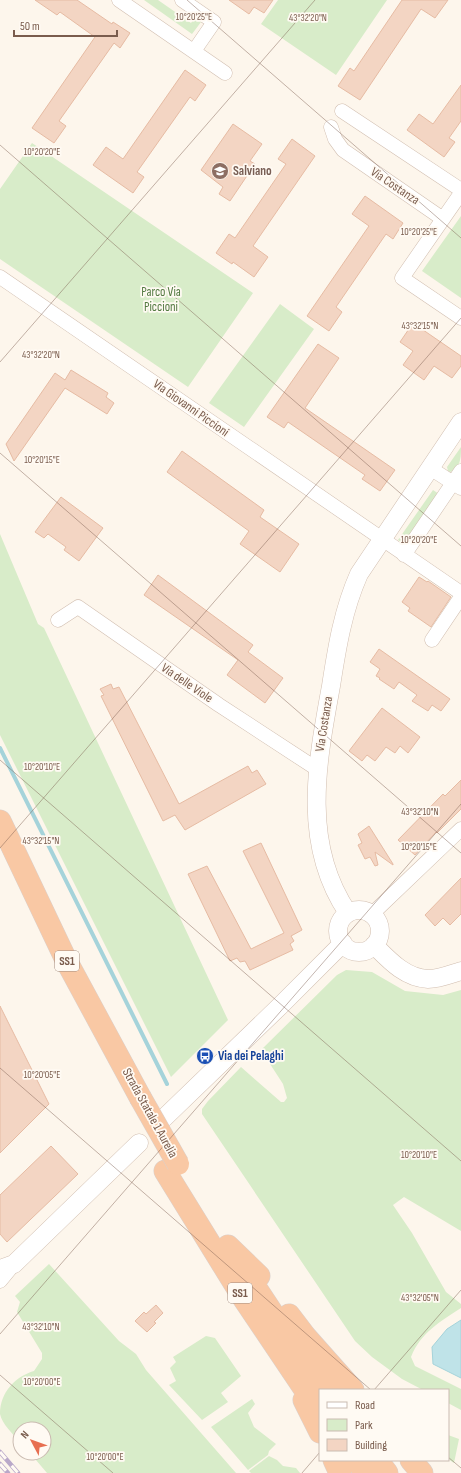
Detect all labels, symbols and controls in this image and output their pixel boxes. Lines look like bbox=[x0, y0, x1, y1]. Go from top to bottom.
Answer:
text: 10°20'25"E bbox=[176, 11, 212, 23]
scale bar bbox=[14, 12, 117, 38]
text: 43°32'20"N bbox=[289, 12, 327, 24]
text: 50 m bbox=[20, 19, 40, 34]
text: 10°20'20"E bbox=[24, 146, 60, 158]
school or university icon: Salviano bbox=[210, 161, 230, 181]
place label: Salviano bbox=[233, 163, 272, 179]
street label: Via Costanza bbox=[367, 164, 423, 208]
text: 10°20'25"E bbox=[401, 226, 437, 238]
park label: Parco Via Piccioni bbox=[141, 284, 181, 315]
text: 43°32'15"N bbox=[402, 320, 438, 332]
text: 43°32'20"N bbox=[22, 349, 60, 361]
street label: Via Giovanni Piccioni bbox=[150, 376, 232, 440]
text: 10°20'15"E bbox=[24, 454, 60, 466]
text: 10°20'20"E bbox=[401, 534, 437, 546]
street label: Via delle Viole bbox=[158, 660, 216, 706]
street label: Via Costanza bbox=[312, 695, 336, 753]
text: 10°20'10"E bbox=[24, 761, 60, 773]
text: 43°32'10"N bbox=[401, 806, 439, 818]
text: 43°32'15"N bbox=[23, 835, 59, 847]
text: 10°20'15"E bbox=[401, 841, 437, 853]
road number: SS1 bbox=[55, 951, 79, 971]
bus stop icon: Via dei Pelaghi bbox=[195, 1046, 215, 1066]
place label: Via dei Pelaghi bbox=[218, 1048, 284, 1064]
street label: Strada Statale 1 Aurelia bbox=[119, 1065, 181, 1161]
text: 10°20'05"E bbox=[24, 1069, 60, 1081]
text: 10°20'10"E bbox=[401, 1149, 437, 1161]
road number: SS1 bbox=[228, 1283, 252, 1303]
text: 43°32'05"N bbox=[401, 1292, 439, 1304]
text: 43°32'10"N bbox=[22, 1321, 60, 1333]
text: 10°20'00"E bbox=[23, 1376, 61, 1388]
legend bbox=[319, 1389, 449, 1461]
text: Road bbox=[355, 1398, 375, 1413]
text: Park bbox=[355, 1418, 373, 1433]
north arrow bbox=[12, 1421, 52, 1461]
text: N bbox=[18, 1428, 32, 1441]
text: Building bbox=[355, 1438, 387, 1453]
text: 10°20'00"E bbox=[86, 1451, 124, 1463]

